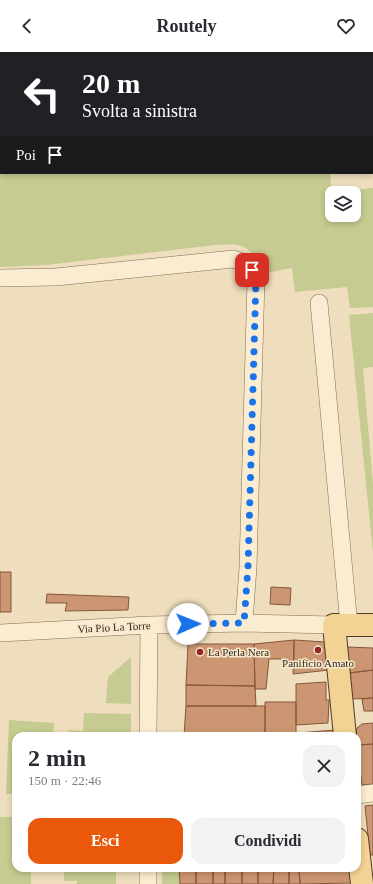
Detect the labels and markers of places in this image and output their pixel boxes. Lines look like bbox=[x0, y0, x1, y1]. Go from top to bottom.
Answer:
pin bbox=[235, 253, 269, 287]
marker: Panificio Amato bbox=[313, 645, 323, 655]
place label: La Perla Nera bbox=[208, 646, 269, 658]
marker: La Perla Nera bbox=[195, 647, 205, 657]
place label: Panificio Amato bbox=[282, 657, 354, 669]

